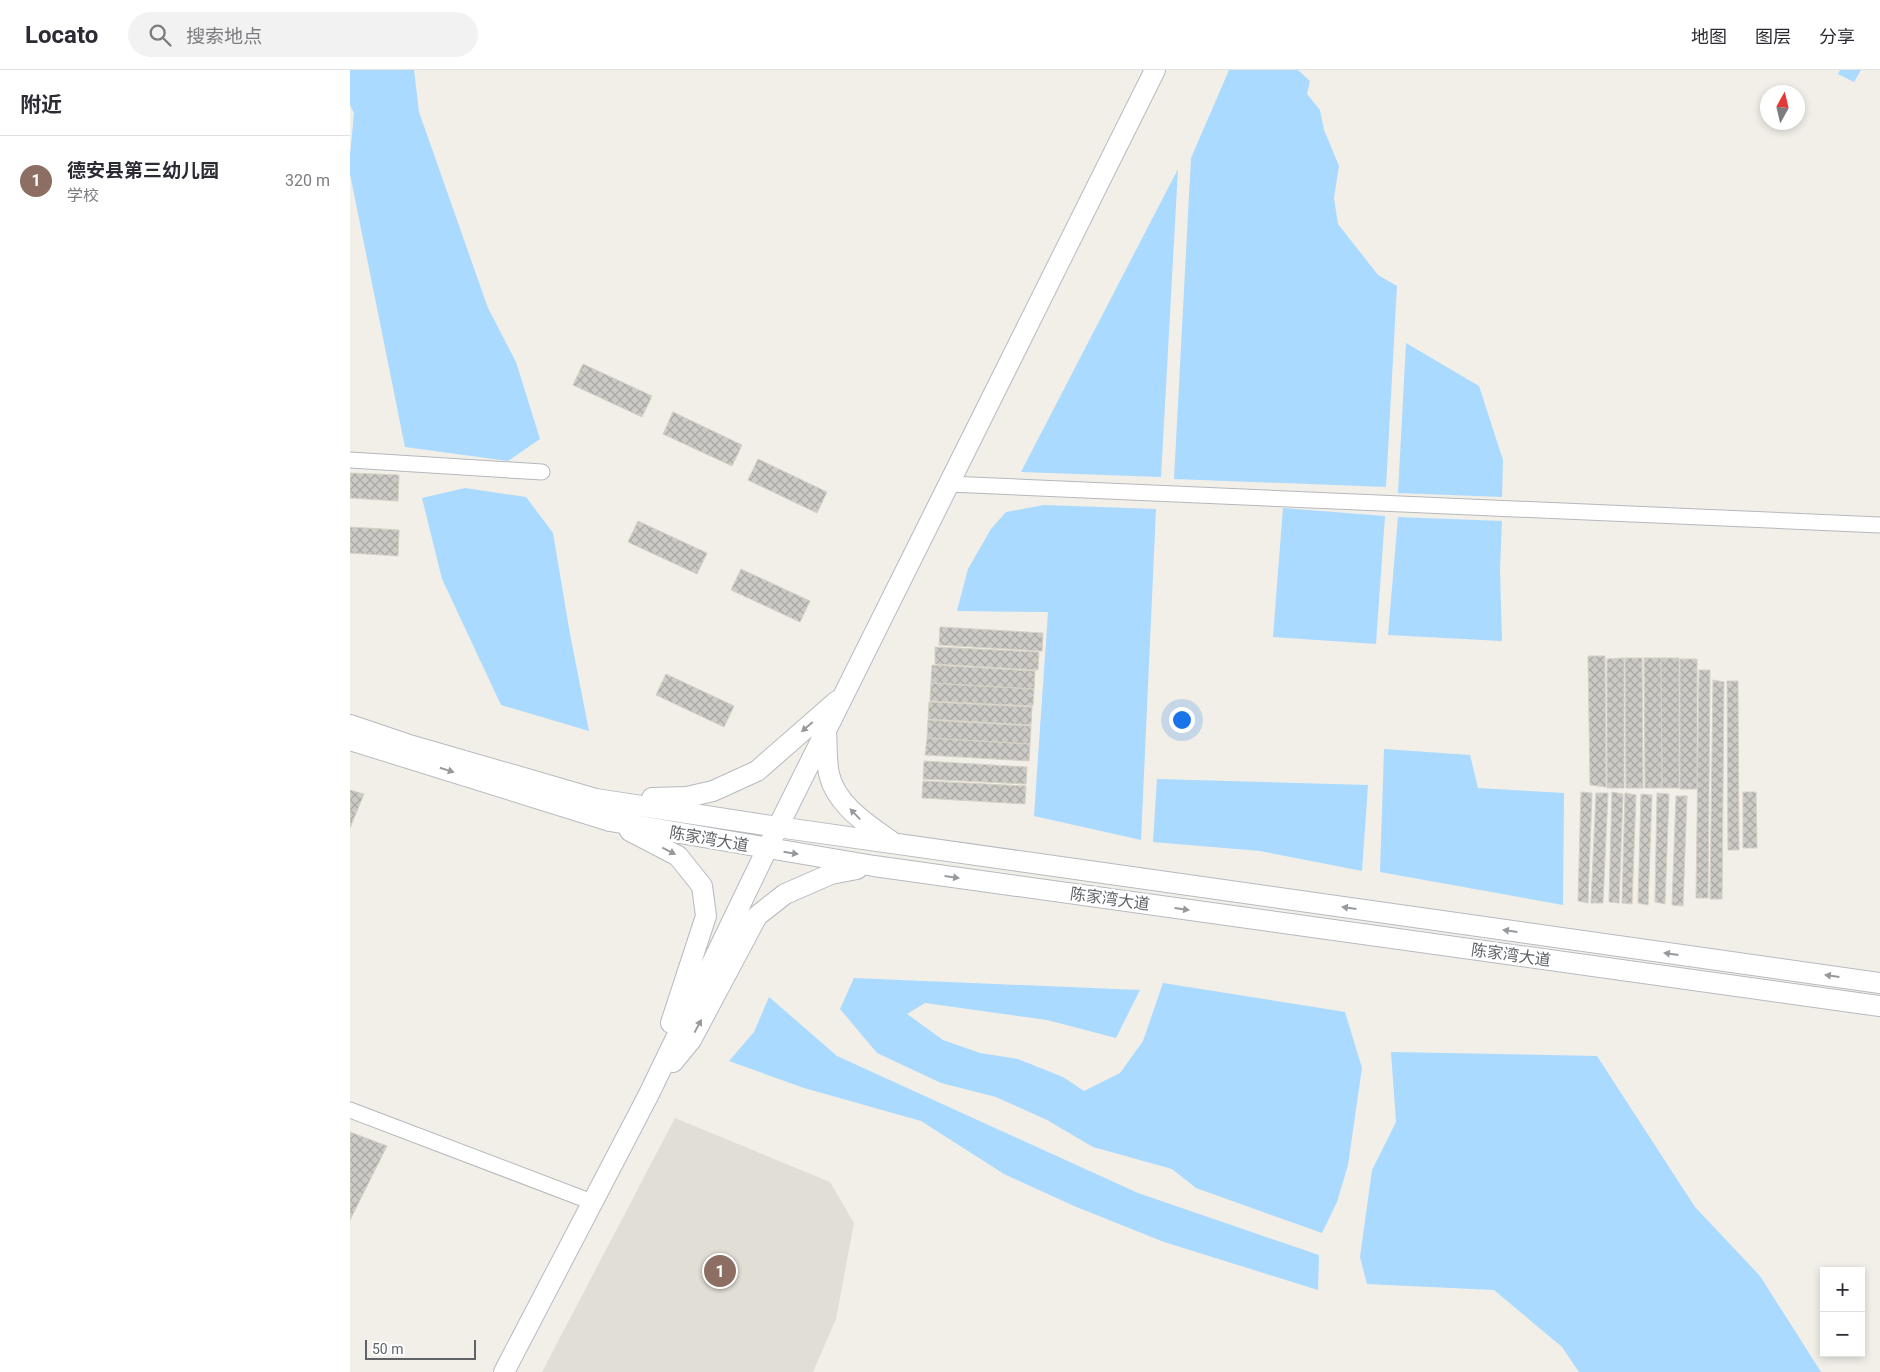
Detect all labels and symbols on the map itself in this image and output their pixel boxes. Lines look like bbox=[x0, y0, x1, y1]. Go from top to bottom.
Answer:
north arrow bbox=[1760, 85, 1805, 130]
your location bbox=[1169, 707, 1195, 733]
one-way arrow bbox=[802, 721, 814, 733]
one-way arrow bbox=[439, 767, 454, 775]
one-way arrow bbox=[849, 808, 861, 820]
street label: 陈家湾大道 bbox=[668, 823, 750, 855]
one-way arrow bbox=[662, 847, 676, 855]
one-way arrow bbox=[783, 849, 799, 857]
one-way arrow bbox=[944, 873, 960, 881]
street label: 陈家湾大道 bbox=[1069, 884, 1151, 914]
one-way arrow bbox=[1341, 904, 1357, 912]
one-way arrow bbox=[1174, 905, 1190, 913]
one-way arrow bbox=[1502, 927, 1518, 935]
street label: 陈家湾大道 bbox=[1470, 940, 1552, 970]
one-way arrow bbox=[1663, 949, 1679, 957]
one-way arrow bbox=[1823, 972, 1839, 980]
one-way arrow bbox=[694, 1019, 702, 1033]
pin: 1 bbox=[704, 1252, 736, 1290]
scale bar bbox=[365, 1337, 476, 1360]

